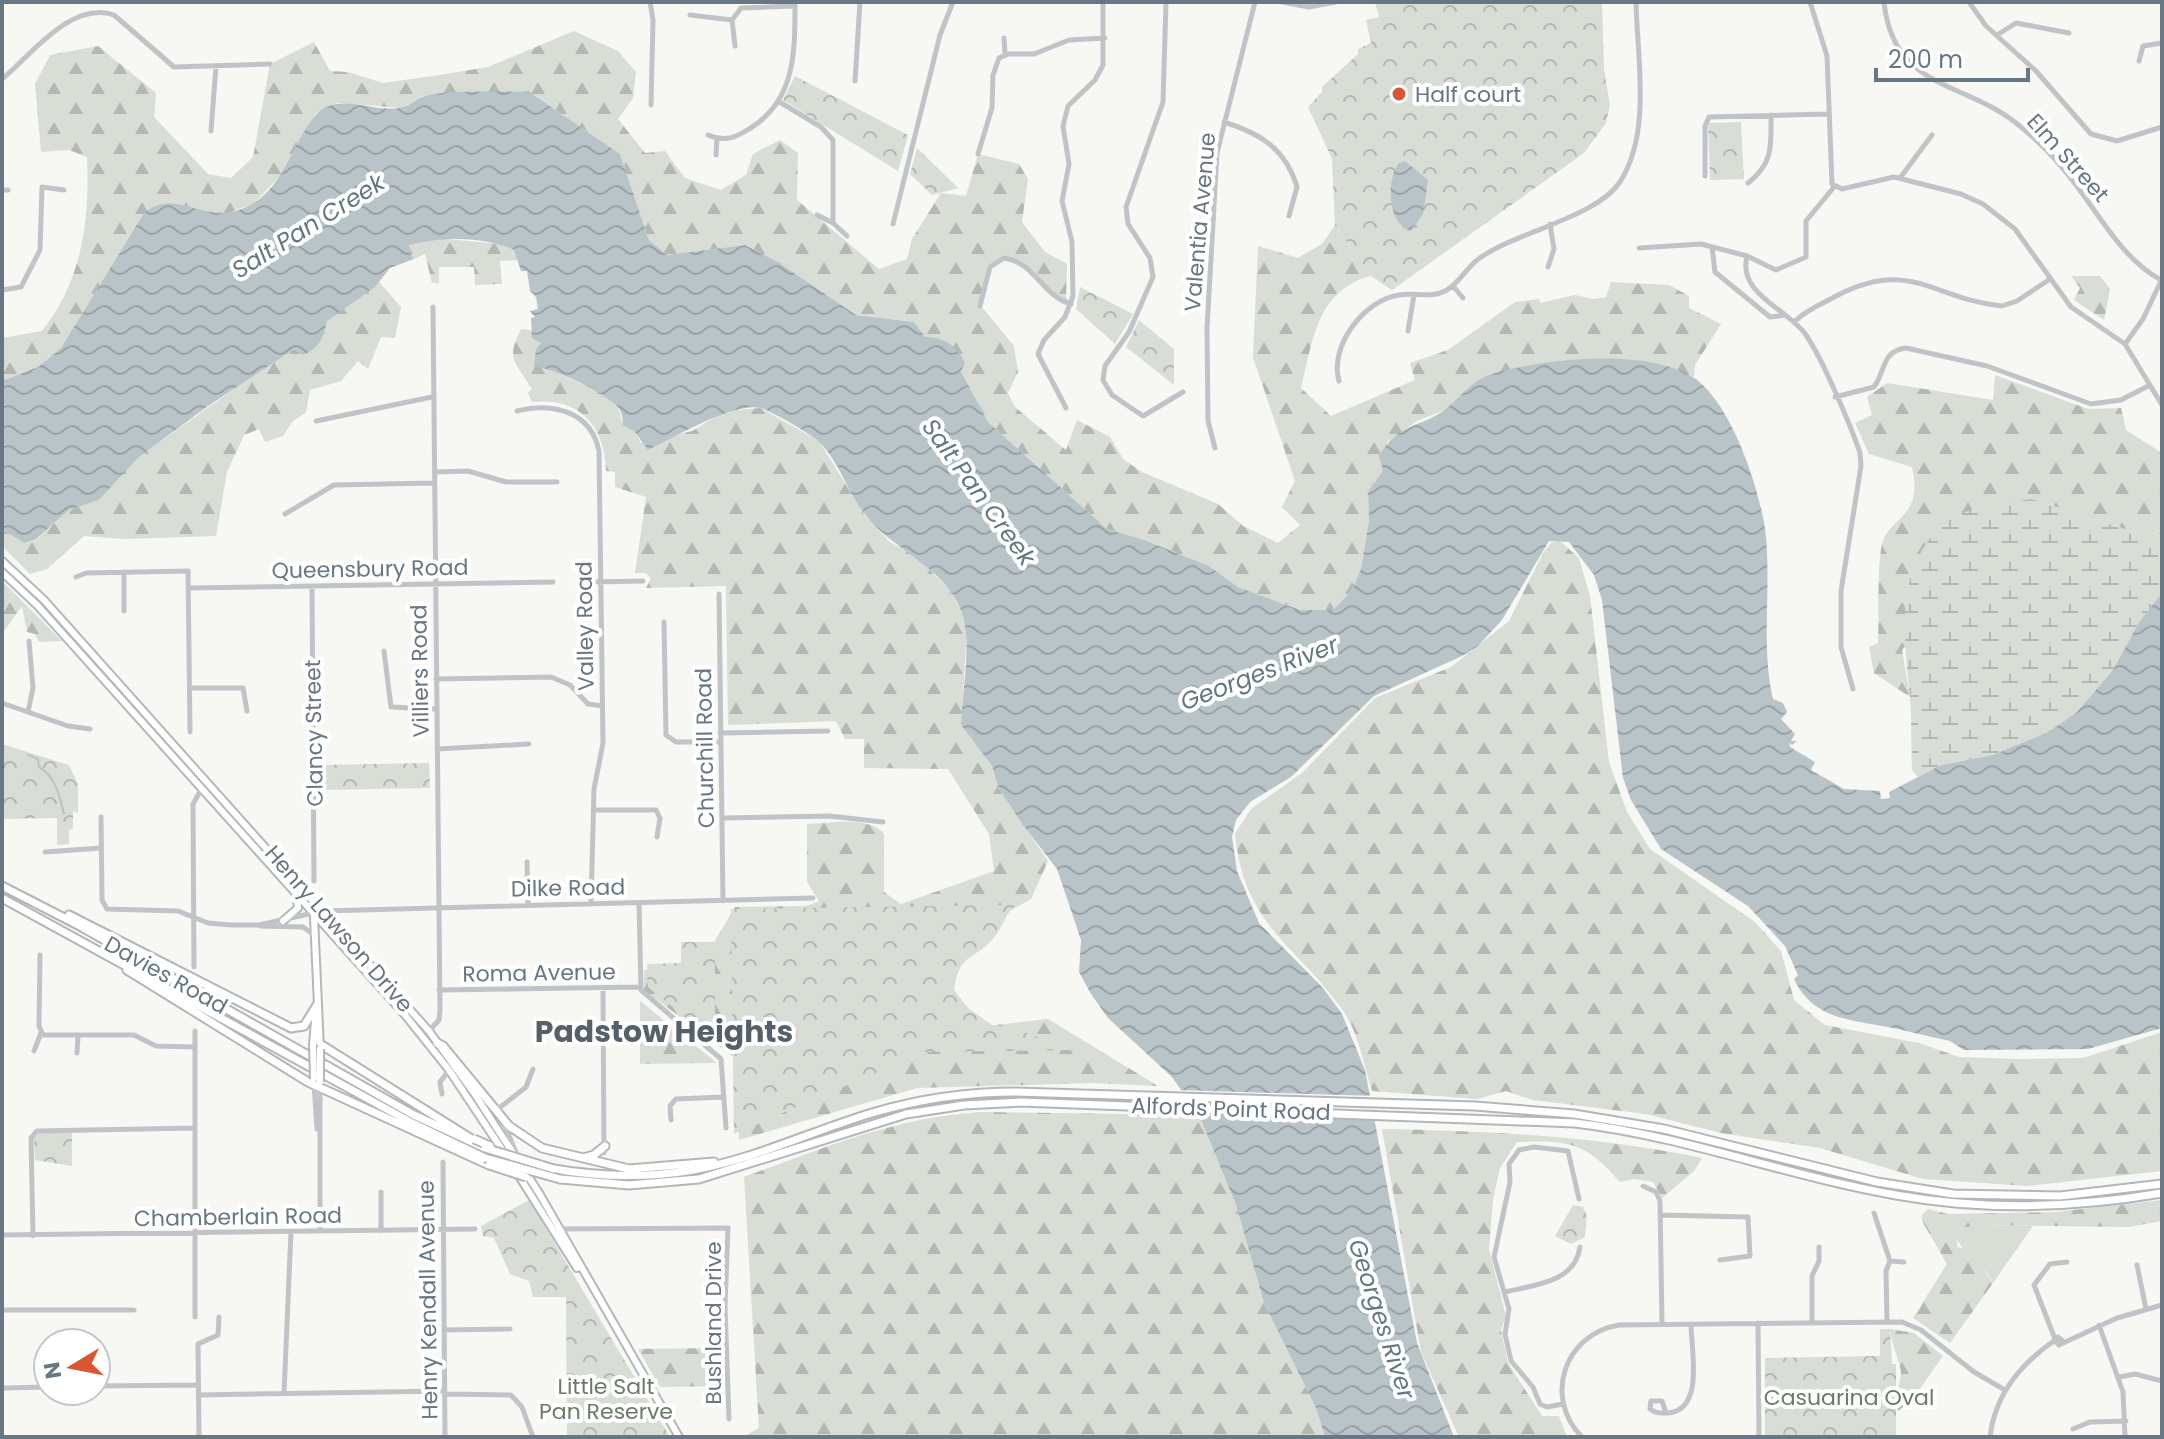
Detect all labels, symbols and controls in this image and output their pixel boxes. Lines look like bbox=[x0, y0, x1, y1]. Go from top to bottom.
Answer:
scale bar bbox=[1876, 32, 2028, 82]
text: 200 m bbox=[1888, 43, 1963, 76]
place label: Half court bbox=[1415, 79, 1521, 110]
marker: Half court bbox=[1390, 85, 1408, 103]
street label: Elm Street bbox=[2020, 107, 2116, 209]
street label: Valentia Avenue bbox=[1177, 131, 1223, 313]
water label: Salt Pan Creek bbox=[225, 165, 392, 286]
water label: Salt Pan Creek bbox=[914, 412, 1045, 573]
street label: Queensbury Road bbox=[271, 552, 469, 586]
street label: Valley Road bbox=[568, 561, 602, 691]
street label: Villiers Road bbox=[403, 604, 437, 738]
water label: Georges River bbox=[1175, 627, 1344, 718]
street label: Clancy Street bbox=[297, 659, 331, 807]
street label: Churchill Road bbox=[688, 668, 722, 828]
street label: Henry Lawson Drive bbox=[258, 839, 420, 1019]
street label: Dilke Road bbox=[511, 872, 625, 904]
street label: Davies Road bbox=[99, 928, 233, 1022]
street label: Roma Avenue bbox=[462, 956, 616, 990]
district label: Padstow Heights bbox=[535, 1010, 793, 1053]
street label: Alfords Point Road bbox=[1131, 1090, 1331, 1128]
street label: Henry Kendall Avenue bbox=[410, 1180, 446, 1420]
street label: Chamberlain Road bbox=[134, 1200, 342, 1234]
water label: Georges River bbox=[1341, 1235, 1424, 1404]
street label: Bushland Drive bbox=[698, 1241, 729, 1405]
north arrow bbox=[32, 1327, 112, 1407]
text: N bbox=[36, 1360, 69, 1381]
park label: Little Salt Pan Reserve bbox=[539, 1371, 673, 1427]
park label: Casuarina Oval bbox=[1764, 1382, 1934, 1413]

